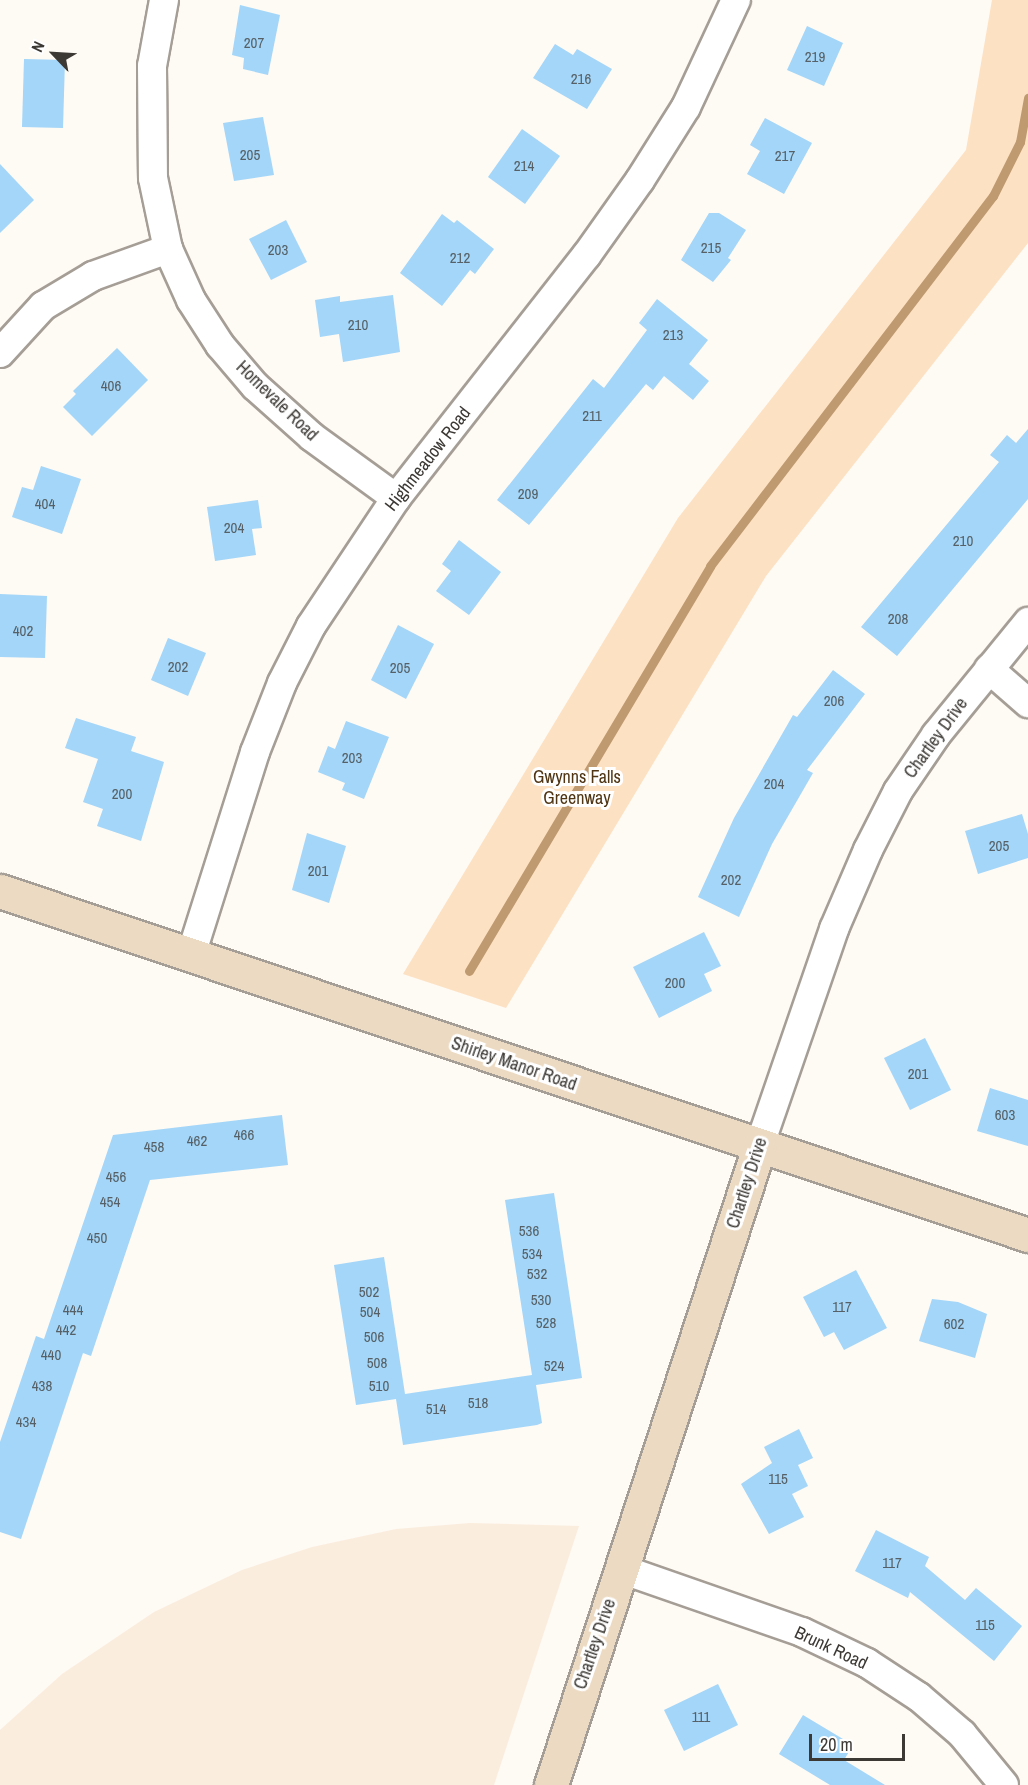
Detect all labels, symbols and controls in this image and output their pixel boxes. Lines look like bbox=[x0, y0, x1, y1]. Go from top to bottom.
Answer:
north arrow bbox=[24, 24, 84, 84]
house number: 207 bbox=[244, 34, 264, 52]
text: N bbox=[26, 37, 50, 55]
house number: 219 bbox=[805, 48, 825, 66]
house number: 216 bbox=[571, 70, 591, 88]
house number: 205 bbox=[240, 146, 260, 164]
house number: 217 bbox=[775, 147, 795, 165]
house number: 214 bbox=[514, 157, 534, 175]
house number: 215 bbox=[701, 239, 721, 257]
house number: 203 bbox=[268, 241, 288, 259]
house number: 212 bbox=[450, 249, 470, 267]
house number: 210 bbox=[348, 316, 368, 334]
house number: 213 bbox=[663, 326, 683, 344]
street label: Homevale Road bbox=[231, 356, 323, 446]
house number: 406 bbox=[101, 377, 121, 395]
street label: Highmeadow Road bbox=[381, 403, 475, 515]
house number: 211 bbox=[582, 407, 602, 425]
house number: 209 bbox=[518, 485, 538, 503]
house number: 404 bbox=[35, 495, 55, 513]
house number: 204 bbox=[224, 519, 244, 537]
house number: 210 bbox=[953, 532, 973, 550]
house number: 208 bbox=[888, 610, 908, 628]
house number: 402 bbox=[13, 622, 33, 640]
house number: 202 bbox=[168, 658, 188, 676]
house number: 205 bbox=[390, 659, 410, 677]
house number: 206 bbox=[824, 692, 844, 710]
street label: Chartley Drive bbox=[900, 693, 972, 783]
house number: 203 bbox=[342, 749, 362, 767]
park label: Gwynns Falls Greenway bbox=[533, 767, 621, 810]
house number: 204 bbox=[764, 775, 784, 793]
house number: 200 bbox=[112, 785, 132, 803]
house number: 205 bbox=[989, 837, 1009, 855]
house number: 201 bbox=[308, 862, 328, 880]
house number: 202 bbox=[721, 871, 741, 889]
house number: 200 bbox=[665, 974, 685, 992]
street label: Shirley Manor Road bbox=[448, 1032, 580, 1096]
house number: 201 bbox=[908, 1065, 928, 1083]
house number: 603 bbox=[995, 1106, 1015, 1124]
house number: 466 bbox=[234, 1126, 254, 1144]
house number: 462 bbox=[187, 1132, 207, 1150]
street label: Chartley Drive bbox=[722, 1135, 772, 1231]
house number: 458 bbox=[144, 1138, 164, 1156]
house number: 456 bbox=[106, 1168, 126, 1186]
house number: 454 bbox=[100, 1193, 120, 1211]
house number: 536 bbox=[519, 1222, 539, 1240]
house number: 450 bbox=[87, 1229, 107, 1247]
house number: 534 bbox=[522, 1245, 542, 1263]
house number: 532 bbox=[527, 1265, 547, 1283]
house number: 502 bbox=[359, 1283, 379, 1301]
house number: 530 bbox=[531, 1291, 551, 1309]
house number: 117 bbox=[832, 1298, 852, 1316]
house number: 444 bbox=[63, 1301, 83, 1319]
house number: 504 bbox=[360, 1303, 380, 1321]
house number: 528 bbox=[536, 1314, 556, 1332]
house number: 602 bbox=[944, 1315, 964, 1333]
house number: 442 bbox=[56, 1321, 76, 1339]
house number: 506 bbox=[364, 1328, 384, 1346]
house number: 440 bbox=[41, 1346, 61, 1364]
house number: 508 bbox=[367, 1354, 387, 1372]
house number: 524 bbox=[544, 1357, 564, 1375]
house number: 438 bbox=[32, 1377, 52, 1395]
house number: 510 bbox=[369, 1377, 389, 1395]
house number: 518 bbox=[468, 1394, 488, 1412]
house number: 514 bbox=[426, 1400, 446, 1418]
house number: 434 bbox=[16, 1413, 36, 1431]
house number: 115 bbox=[768, 1470, 788, 1488]
house number: 117 bbox=[882, 1554, 902, 1572]
street label: Chartley Drive bbox=[569, 1596, 621, 1692]
house number: 115 bbox=[975, 1616, 995, 1634]
street label: Brunk Road bbox=[791, 1622, 871, 1674]
house number: 111 bbox=[692, 1708, 710, 1726]
scale bar bbox=[812, 1722, 908, 1760]
text: 20 m bbox=[820, 1732, 853, 1757]

